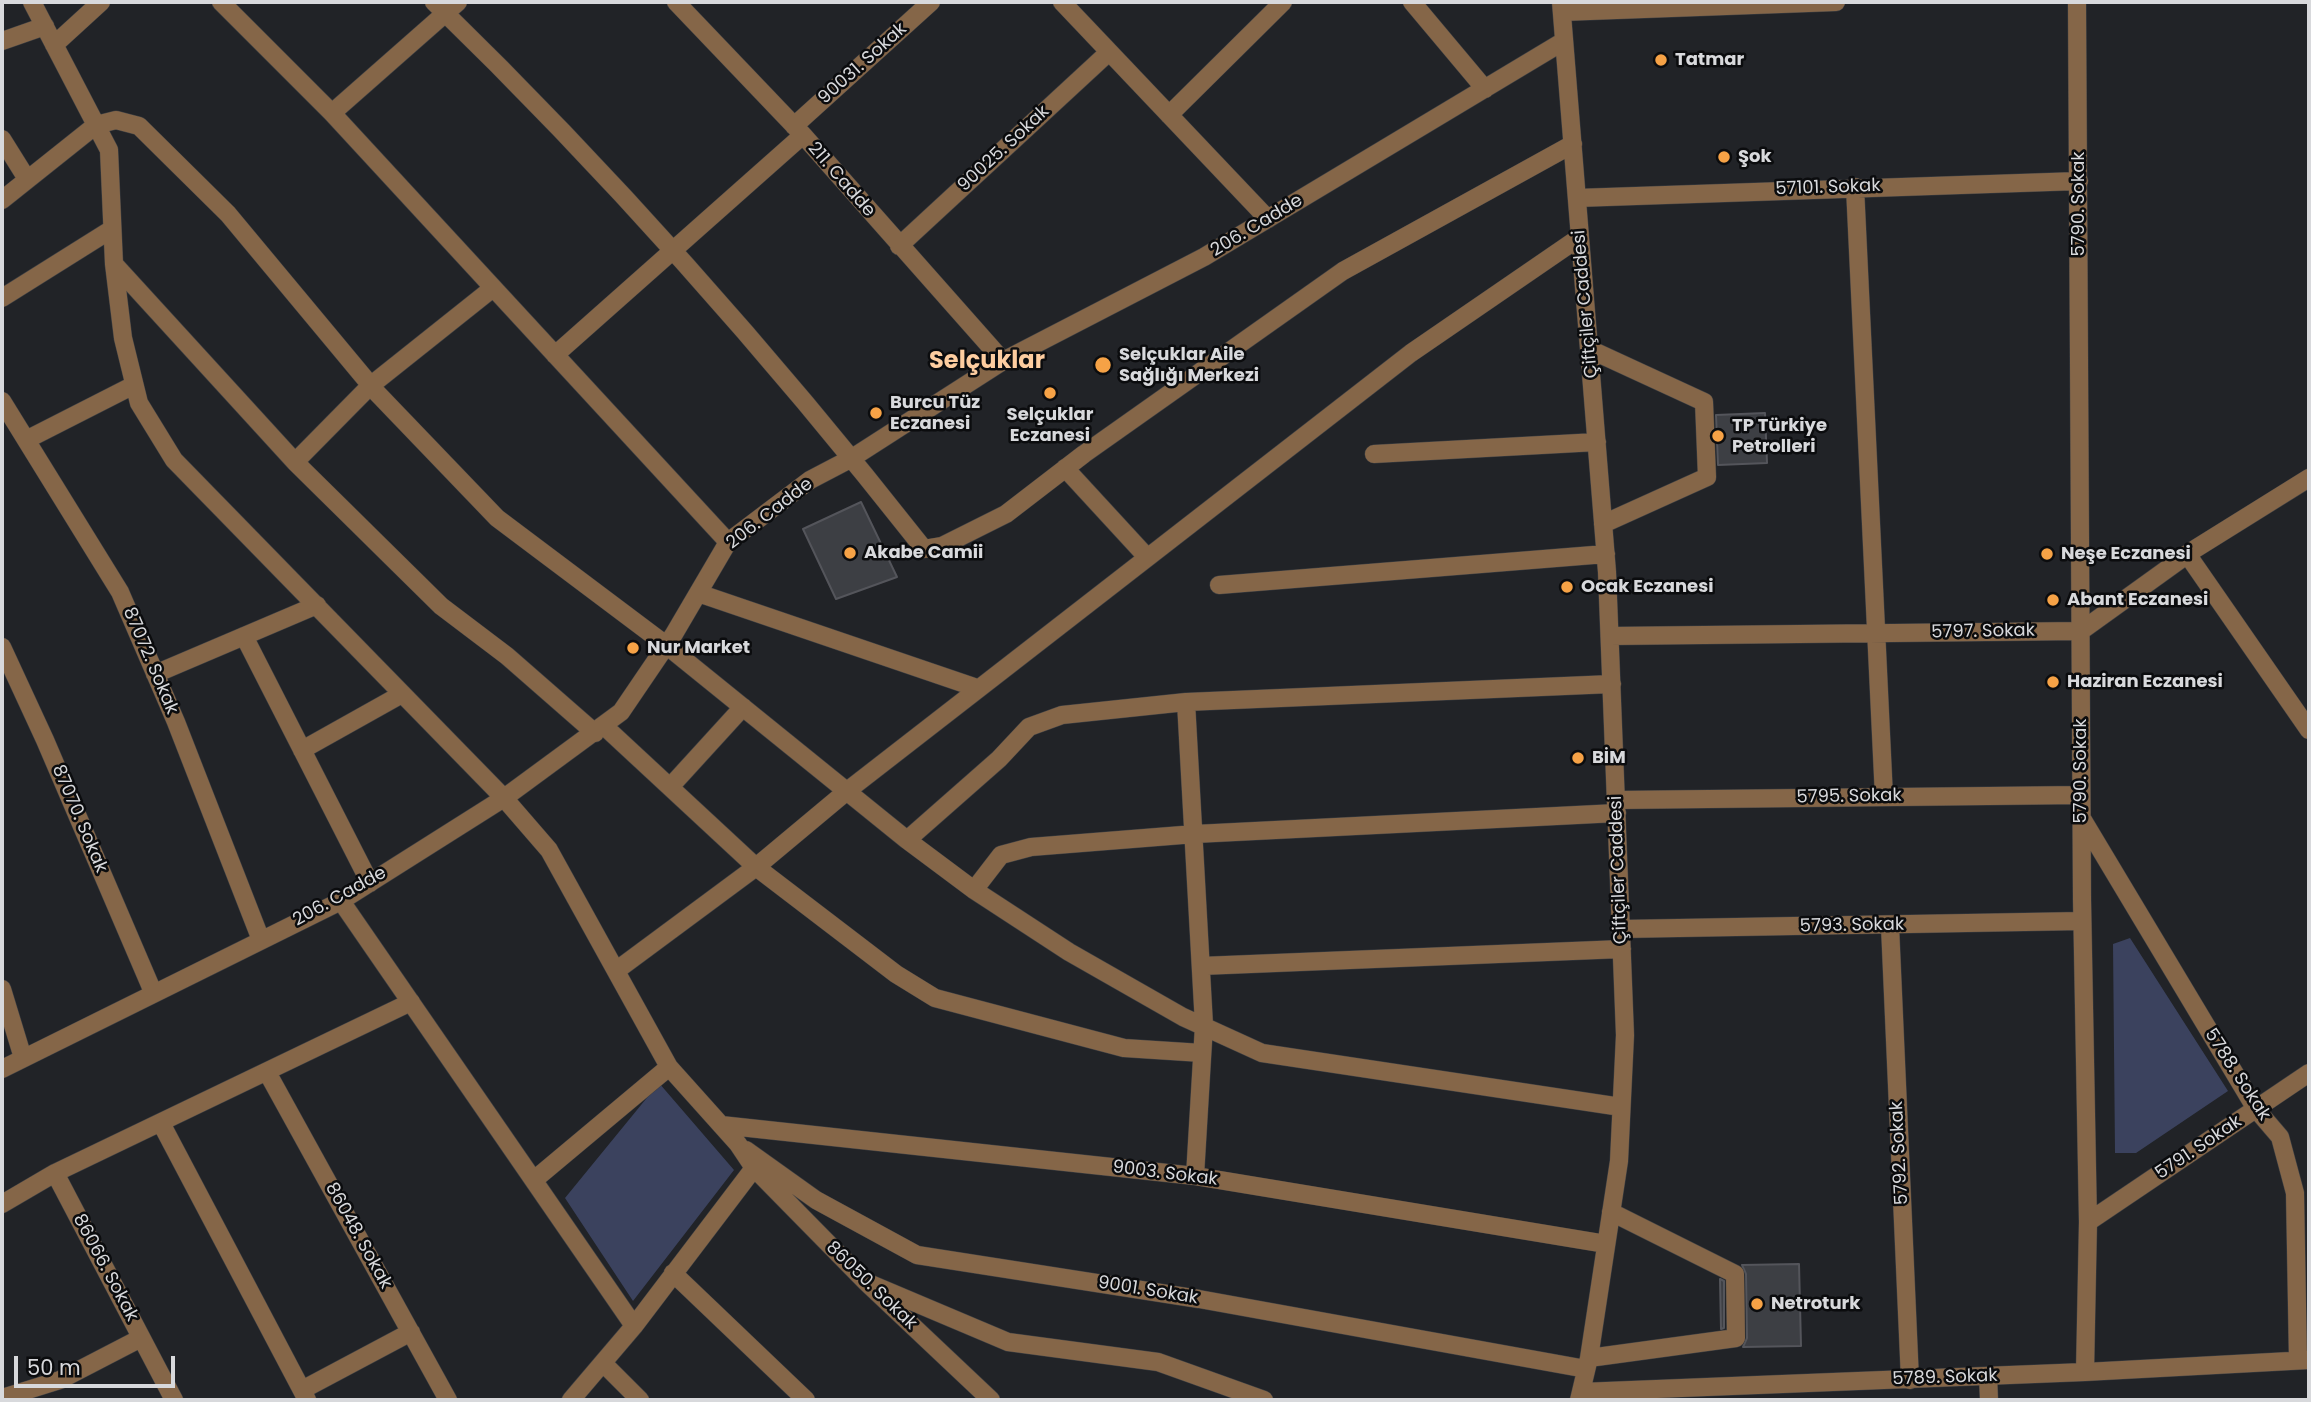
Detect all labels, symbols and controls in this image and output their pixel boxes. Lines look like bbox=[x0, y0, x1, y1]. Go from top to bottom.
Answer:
street label: 90031. Sokak bbox=[814, 19, 912, 109]
place label: Tatmar bbox=[1675, 49, 1744, 71]
marker: Tatmar bbox=[1653, 52, 1669, 68]
street label: 90025. Sokak bbox=[954, 101, 1054, 197]
street label: 211. Cadde bbox=[803, 138, 879, 222]
place label: Şok bbox=[1738, 146, 1772, 168]
marker: Şok bbox=[1716, 149, 1732, 165]
street label: 5790. Sokak bbox=[2068, 151, 2090, 257]
street label: 57101. Sokak bbox=[1775, 175, 1881, 201]
street label: 206. Cadde bbox=[1207, 190, 1307, 262]
street label: Çiftçiler Caddesi bbox=[1569, 229, 1603, 379]
place label: Selçuklar Aile Sağlığı Merkezi bbox=[1119, 344, 1259, 386]
district label: Selçuklar bbox=[929, 348, 1045, 376]
marker: Selçuklar Aile Sağlığı Merkezi bbox=[1093, 355, 1113, 375]
marker: Selçuklar Eczanesi bbox=[1042, 385, 1058, 401]
place label: Burcu Tüz Eczanesi bbox=[890, 392, 980, 434]
place label: Selçuklar Eczanesi bbox=[1007, 404, 1093, 446]
marker: Burcu Tüz Eczanesi bbox=[868, 405, 884, 421]
place label: TP Türkiye Petrolleri bbox=[1732, 415, 1827, 458]
marker: TP Türkiye Petrolleri bbox=[1710, 428, 1726, 444]
street label: 206. Cadde bbox=[723, 474, 817, 554]
place label: Akabe Camii bbox=[864, 542, 983, 564]
place label: Neşe Eczanesi bbox=[2061, 543, 2191, 565]
marker: Akabe Camii bbox=[842, 545, 858, 561]
marker: Neşe Eczanesi bbox=[2039, 546, 2055, 562]
place label: Ocak Eczanesi bbox=[1581, 576, 1714, 598]
marker: Ocak Eczanesi bbox=[1559, 579, 1575, 595]
place label: Abant Eczanesi bbox=[2067, 589, 2208, 611]
marker: Abant Eczanesi bbox=[2045, 592, 2061, 608]
street label: 87072. Sokak bbox=[118, 604, 182, 718]
street label: 5797. Sokak bbox=[1931, 620, 2035, 644]
place label: Nur Market bbox=[647, 637, 750, 659]
marker: Nur Market bbox=[625, 640, 641, 656]
place label: Haziran Eczanesi bbox=[2067, 671, 2223, 693]
marker: Haziran Eczanesi bbox=[2045, 674, 2061, 690]
street label: 5790. Sokak bbox=[2070, 718, 2092, 824]
place label: BİM bbox=[1592, 747, 1626, 769]
marker: BİM bbox=[1570, 750, 1586, 766]
street label: 87070. Sokak bbox=[47, 762, 111, 876]
street label: 5795. Sokak bbox=[1796, 785, 1902, 809]
street label: Çiftçiler Caddesi bbox=[1606, 795, 1632, 945]
street label: 206. Cadde bbox=[290, 863, 390, 931]
street label: 5793. Sokak bbox=[1800, 914, 1904, 938]
street label: 5788. Sokak bbox=[2199, 1025, 2275, 1125]
street label: 5792. Sokak bbox=[1886, 1100, 1914, 1206]
street label: 5791. Sokak bbox=[2152, 1111, 2246, 1185]
street label: 9003. Sokak bbox=[1111, 1157, 1219, 1191]
street label: 86048. Sokak bbox=[320, 1179, 396, 1293]
street label: 86066. Sokak bbox=[68, 1211, 142, 1325]
street label: 86050. Sokak bbox=[821, 1237, 921, 1335]
street label: 9001. Sokak bbox=[1096, 1272, 1200, 1310]
place label: Netroturk bbox=[1771, 1293, 1860, 1315]
marker: Netroturk bbox=[1749, 1296, 1765, 1312]
scale bar bbox=[18, 1342, 178, 1386]
text: 50 m bbox=[27, 1353, 81, 1382]
street label: 5789. Sokak bbox=[1892, 1365, 1998, 1391]

